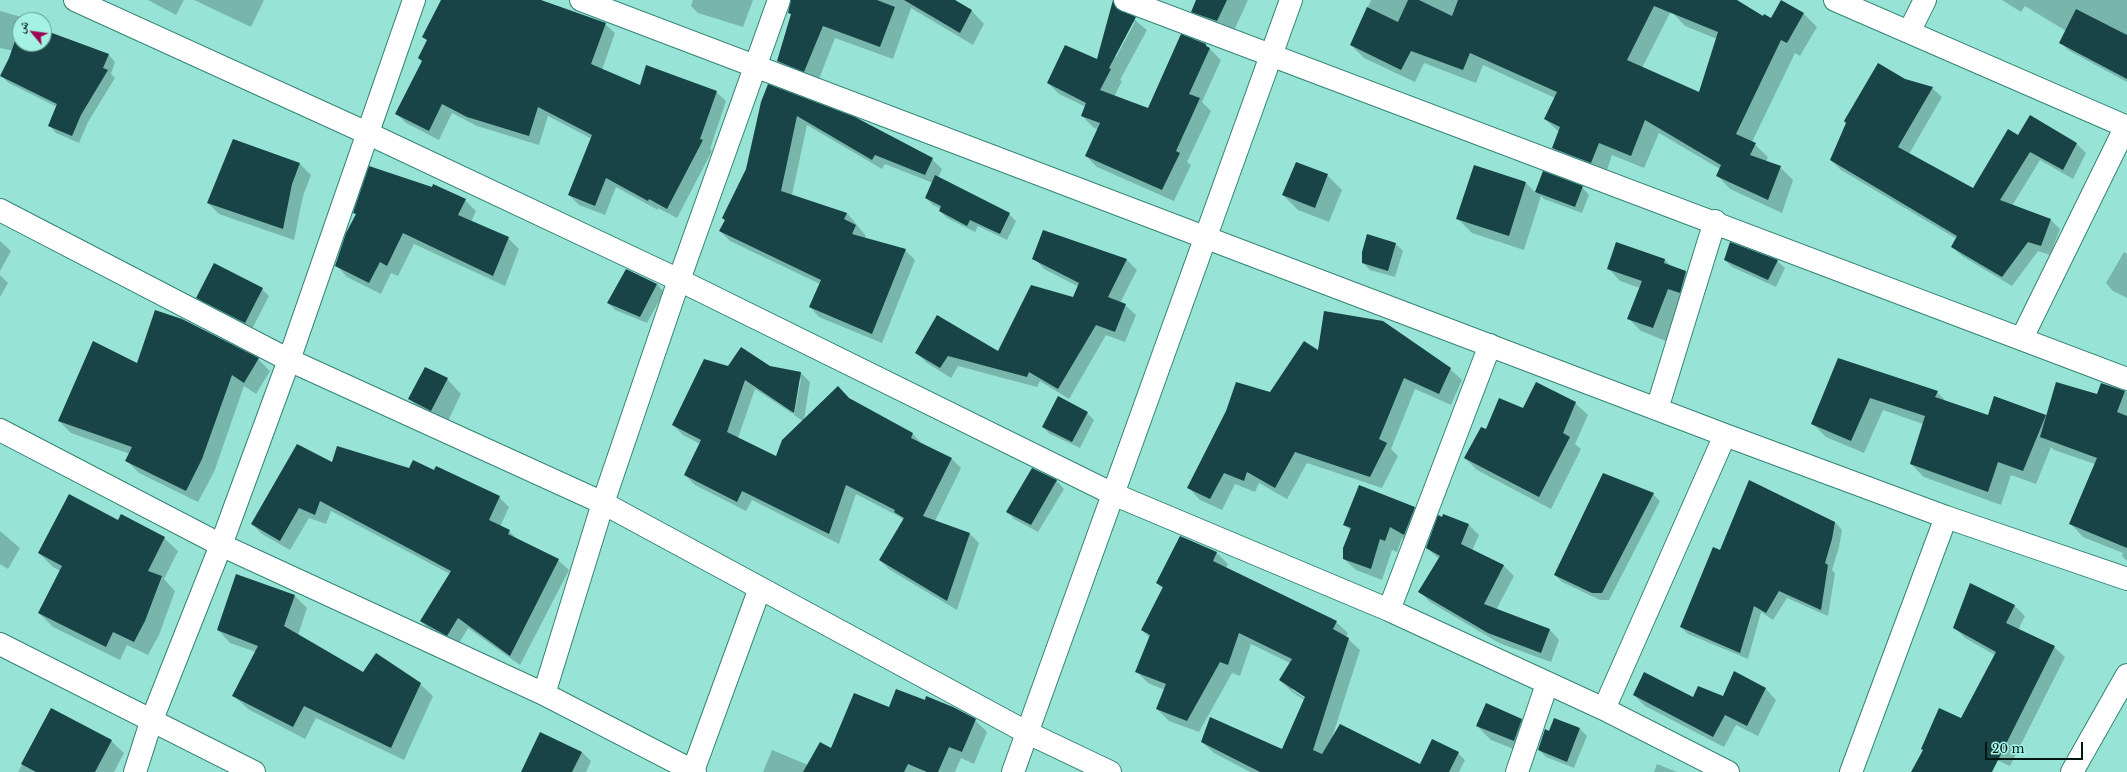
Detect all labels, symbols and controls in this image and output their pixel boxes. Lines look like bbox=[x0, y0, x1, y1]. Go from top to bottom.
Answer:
north arrow bbox=[12, 12, 52, 52]
text: ش bbox=[13, 18, 31, 35]
scale bar bbox=[1987, 734, 2085, 760]
text: 20 m bbox=[1992, 741, 2024, 756]

